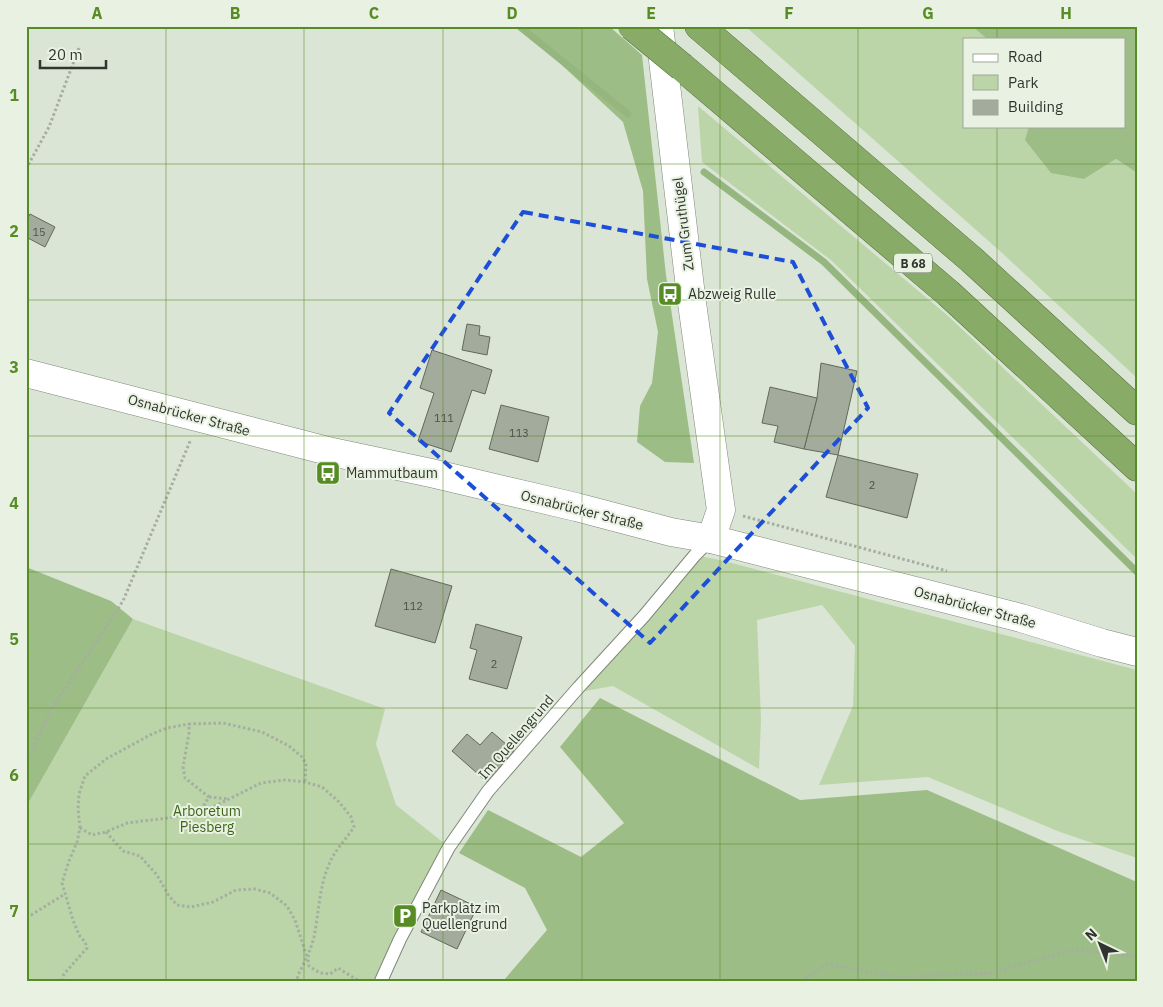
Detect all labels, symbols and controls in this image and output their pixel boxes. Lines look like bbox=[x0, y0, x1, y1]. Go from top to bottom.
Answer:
text: A bbox=[92, 3, 103, 23]
text: B bbox=[230, 3, 241, 23]
text: C bbox=[369, 3, 379, 23]
text: D bbox=[506, 3, 518, 23]
text: E bbox=[646, 3, 656, 23]
text: F bbox=[784, 3, 794, 23]
text: G bbox=[922, 3, 934, 23]
text: H bbox=[1060, 3, 1072, 23]
scale bar bbox=[40, 38, 106, 70]
legend bbox=[963, 38, 1126, 128]
text: 20 m bbox=[48, 45, 83, 64]
text: Road bbox=[1008, 47, 1043, 66]
text: Park bbox=[1008, 73, 1038, 92]
text: 1 bbox=[9, 85, 19, 105]
text: Building bbox=[1008, 97, 1063, 116]
street label: Zum Gruthügel bbox=[668, 176, 698, 272]
text: 2 bbox=[9, 221, 19, 241]
house number: 15 bbox=[32, 225, 46, 239]
road number: B 68 bbox=[894, 254, 932, 272]
bus stop icon: Abzweig Rulle bbox=[657, 281, 683, 307]
place label: Abzweig Rulle bbox=[688, 285, 777, 303]
text: 3 bbox=[9, 357, 19, 377]
street label: Osnabrücker Straße bbox=[126, 390, 252, 440]
house number: 111 bbox=[434, 411, 454, 425]
house number: 113 bbox=[509, 426, 529, 440]
bus stop icon: Mammutbaum bbox=[315, 460, 341, 486]
place label: Mammutbaum bbox=[346, 464, 438, 482]
house number: 2 bbox=[869, 478, 875, 492]
street label: Osnabrücker Straße bbox=[519, 486, 646, 534]
text: 4 bbox=[9, 493, 19, 513]
street label: Osnabrücker Straße bbox=[912, 582, 1038, 632]
house number: 112 bbox=[403, 599, 423, 613]
text: 5 bbox=[9, 629, 19, 649]
house number: 2 bbox=[491, 657, 497, 671]
street label: Im Quellengrund bbox=[474, 691, 558, 783]
text: 6 bbox=[9, 765, 19, 785]
park label: Arboretum Piesberg bbox=[173, 802, 241, 836]
place label: Parkplatz im Quellengrund bbox=[422, 899, 507, 933]
text: 7 bbox=[9, 901, 19, 921]
parking icon: Parkplatz im Quellengrund bbox=[392, 903, 418, 929]
north arrow bbox=[1076, 920, 1126, 970]
text: N bbox=[1081, 924, 1101, 945]

